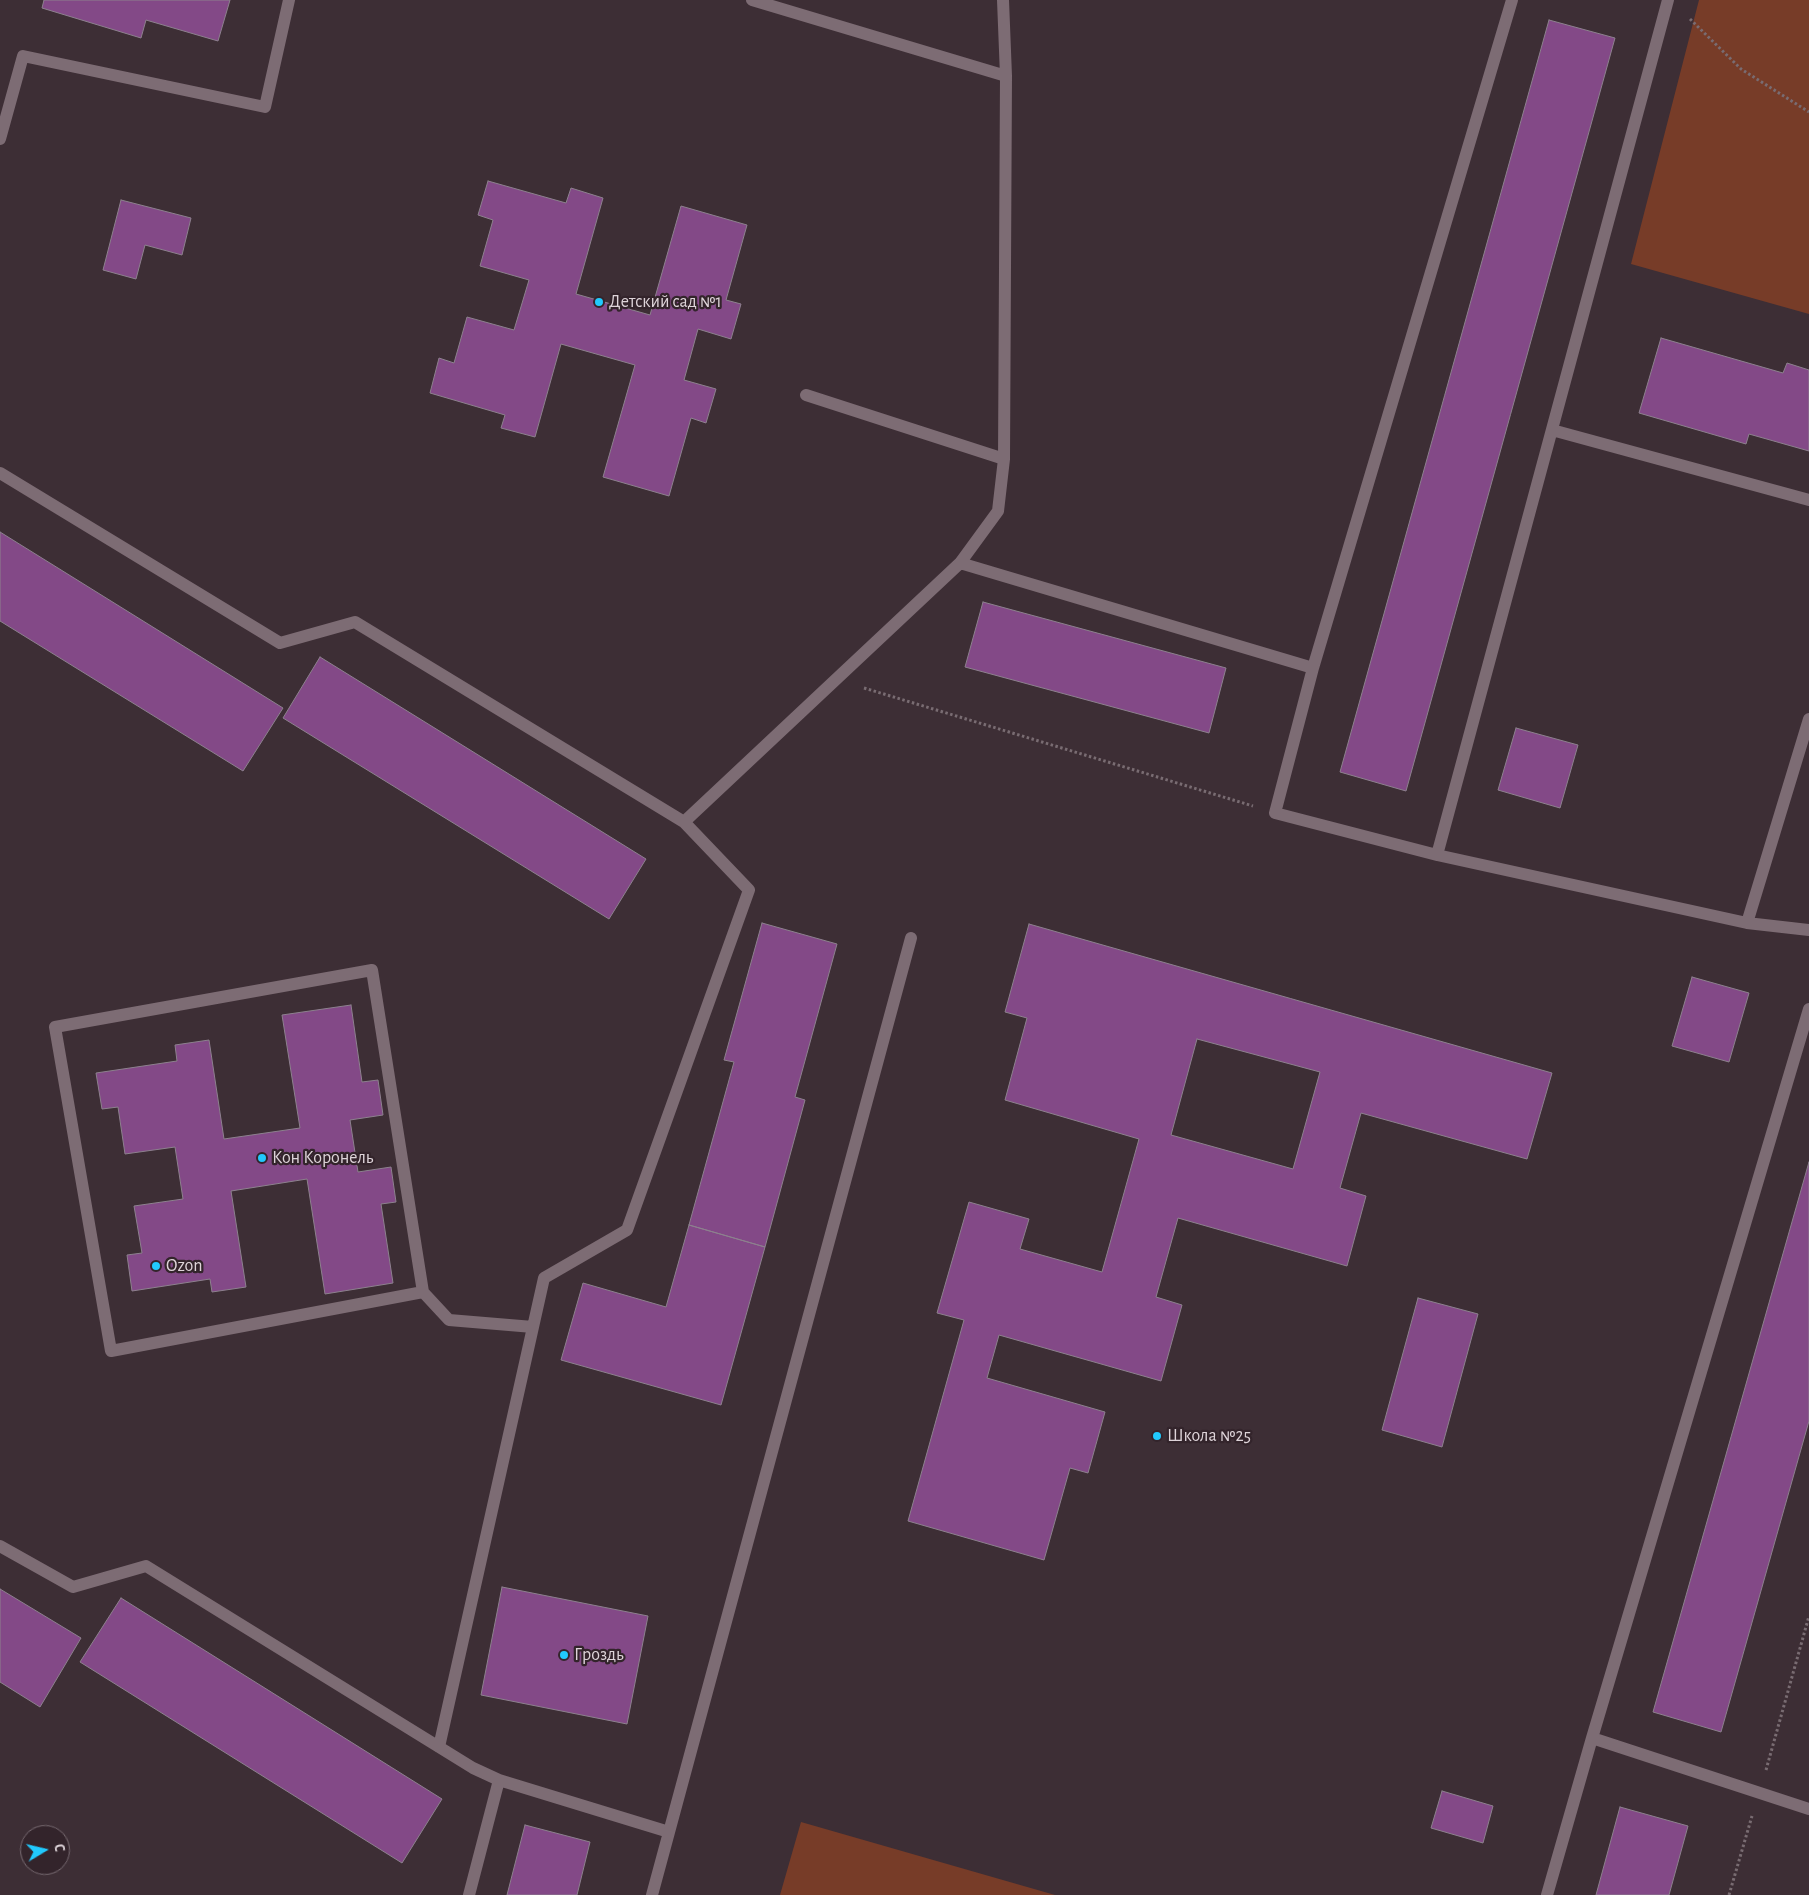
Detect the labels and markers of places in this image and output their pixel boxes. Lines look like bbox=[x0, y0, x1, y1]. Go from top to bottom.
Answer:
place label: Детский сад №1 bbox=[609, 291, 722, 313]
marker: Детский сад №1 bbox=[593, 296, 605, 308]
place label: Кон Коронель bbox=[272, 1147, 373, 1169]
marker: Кон Коронель bbox=[256, 1152, 268, 1164]
place label: Ozon bbox=[166, 1255, 203, 1277]
marker: Ozon bbox=[150, 1260, 162, 1272]
place label: Школа №25 bbox=[1167, 1425, 1251, 1447]
marker: Школа №25 bbox=[1151, 1430, 1163, 1442]
place label: Гроздь bbox=[574, 1644, 624, 1666]
marker: Гроздь bbox=[558, 1649, 570, 1661]

